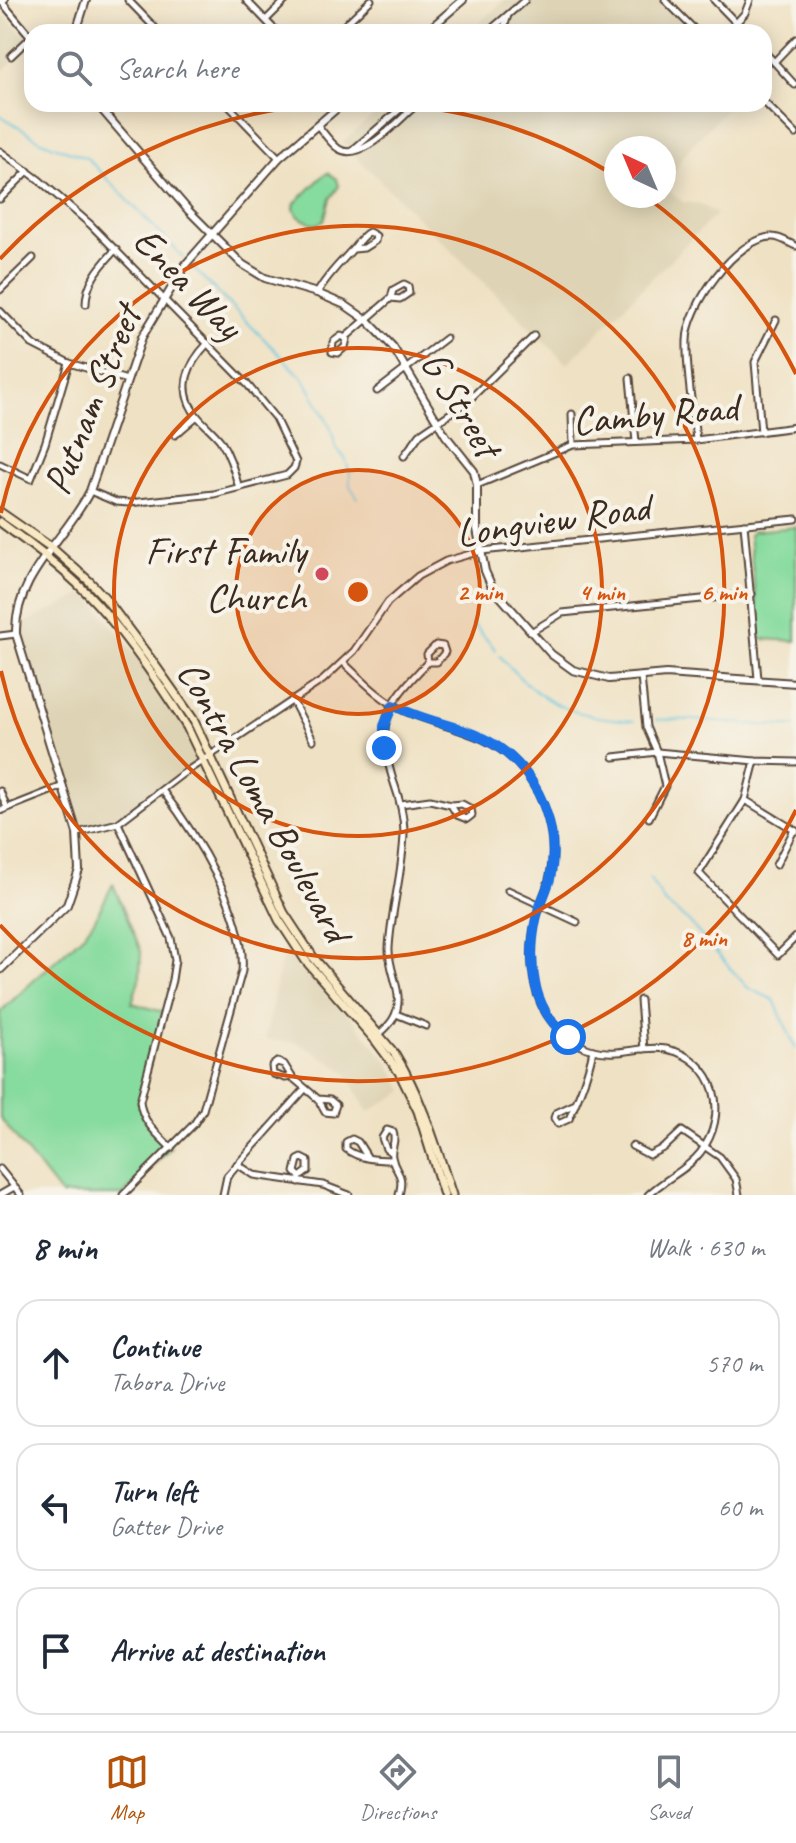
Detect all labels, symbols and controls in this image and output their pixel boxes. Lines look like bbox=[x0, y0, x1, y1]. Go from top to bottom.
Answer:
search box bbox=[24, 24, 772, 112]
icon: search bbox=[52, 46, 96, 90]
text: Search here bbox=[116, 49, 238, 87]
north arrow bbox=[604, 136, 676, 208]
street label: Enea Way bbox=[123, 216, 255, 351]
street label: Putnam Street bbox=[32, 293, 155, 501]
street label: G Street bbox=[410, 342, 515, 471]
street label: Camby Road bbox=[570, 381, 746, 446]
street label: Longview Road bbox=[453, 481, 659, 558]
place label: First Family Church bbox=[145, 526, 309, 622]
marker: First Family Church bbox=[313, 565, 331, 583]
text: 2 min bbox=[457, 577, 504, 607]
text: 4 min bbox=[579, 577, 626, 607]
text: 6 min bbox=[701, 577, 748, 607]
centre of rings bbox=[344, 578, 372, 606]
street label: Contra Loma Boulevard bbox=[166, 652, 365, 956]
route end bbox=[366, 730, 402, 766]
text: 8 min bbox=[681, 923, 728, 953]
route start bbox=[550, 1019, 586, 1055]
text: 8 min bbox=[32, 1226, 97, 1269]
text: Walk · 630 m bbox=[647, 1231, 764, 1264]
text: Continue bbox=[110, 1328, 200, 1366]
icon: ahead bbox=[34, 1341, 78, 1385]
text: 570 m bbox=[706, 1347, 762, 1380]
text: Tabora Drive bbox=[110, 1366, 224, 1399]
text: Turn left bbox=[110, 1472, 197, 1510]
icon: left bbox=[34, 1485, 78, 1529]
text: 60 m bbox=[718, 1491, 762, 1524]
text: Gatter Drive bbox=[110, 1510, 222, 1543]
icon: arrive bbox=[34, 1629, 78, 1673]
text: Arrive at destination bbox=[110, 1632, 325, 1670]
tab: Map bbox=[105, 1750, 149, 1826]
tab: Directions bbox=[360, 1750, 436, 1826]
tab: Saved bbox=[647, 1750, 691, 1826]

